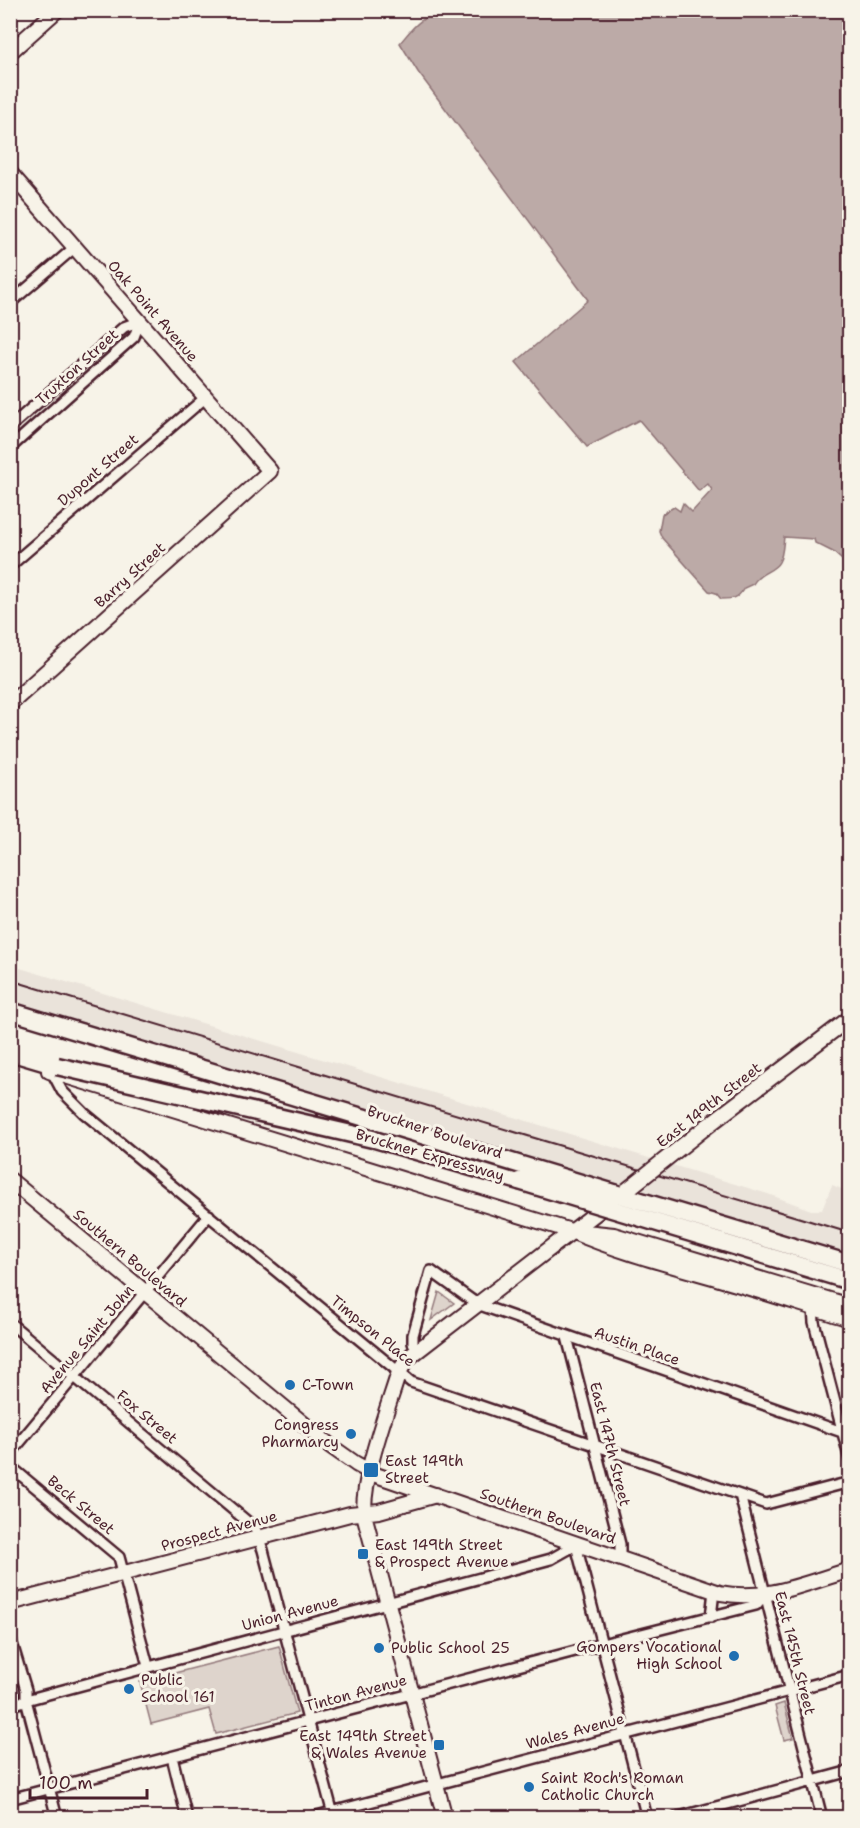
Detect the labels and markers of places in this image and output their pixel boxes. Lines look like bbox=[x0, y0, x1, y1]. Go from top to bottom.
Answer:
place label: C-Town bbox=[302, 1375, 354, 1395]
marker: C-Town bbox=[283, 1378, 297, 1392]
place label: Congress Pharmarcy bbox=[262, 1415, 339, 1452]
marker: Congress Pharmarcy bbox=[344, 1427, 358, 1441]
place label: East 149th Street bbox=[385, 1451, 464, 1488]
marker: East 149th Street bbox=[362, 1461, 380, 1479]
place label: East 149th Street & Prospect Avenue bbox=[375, 1535, 509, 1572]
marker: East 149th Street & Prospect Avenue bbox=[356, 1547, 370, 1561]
place label: Gompers Vocational High School bbox=[576, 1637, 722, 1674]
place label: Public School 25 bbox=[391, 1638, 510, 1658]
marker: Public School 25 bbox=[372, 1641, 386, 1655]
marker: Gompers Vocational High School bbox=[727, 1649, 741, 1663]
place label: Public School 161 bbox=[141, 1670, 215, 1707]
marker: Public School 161 bbox=[122, 1682, 136, 1696]
place label: East 149th Street & Wales Avenue bbox=[299, 1726, 427, 1763]
marker: East 149th Street & Wales Avenue bbox=[432, 1738, 446, 1752]
place label: Saint Roch's Roman Catholic Church bbox=[541, 1768, 684, 1805]
marker: Saint Roch's Roman Catholic Church bbox=[522, 1780, 536, 1794]

